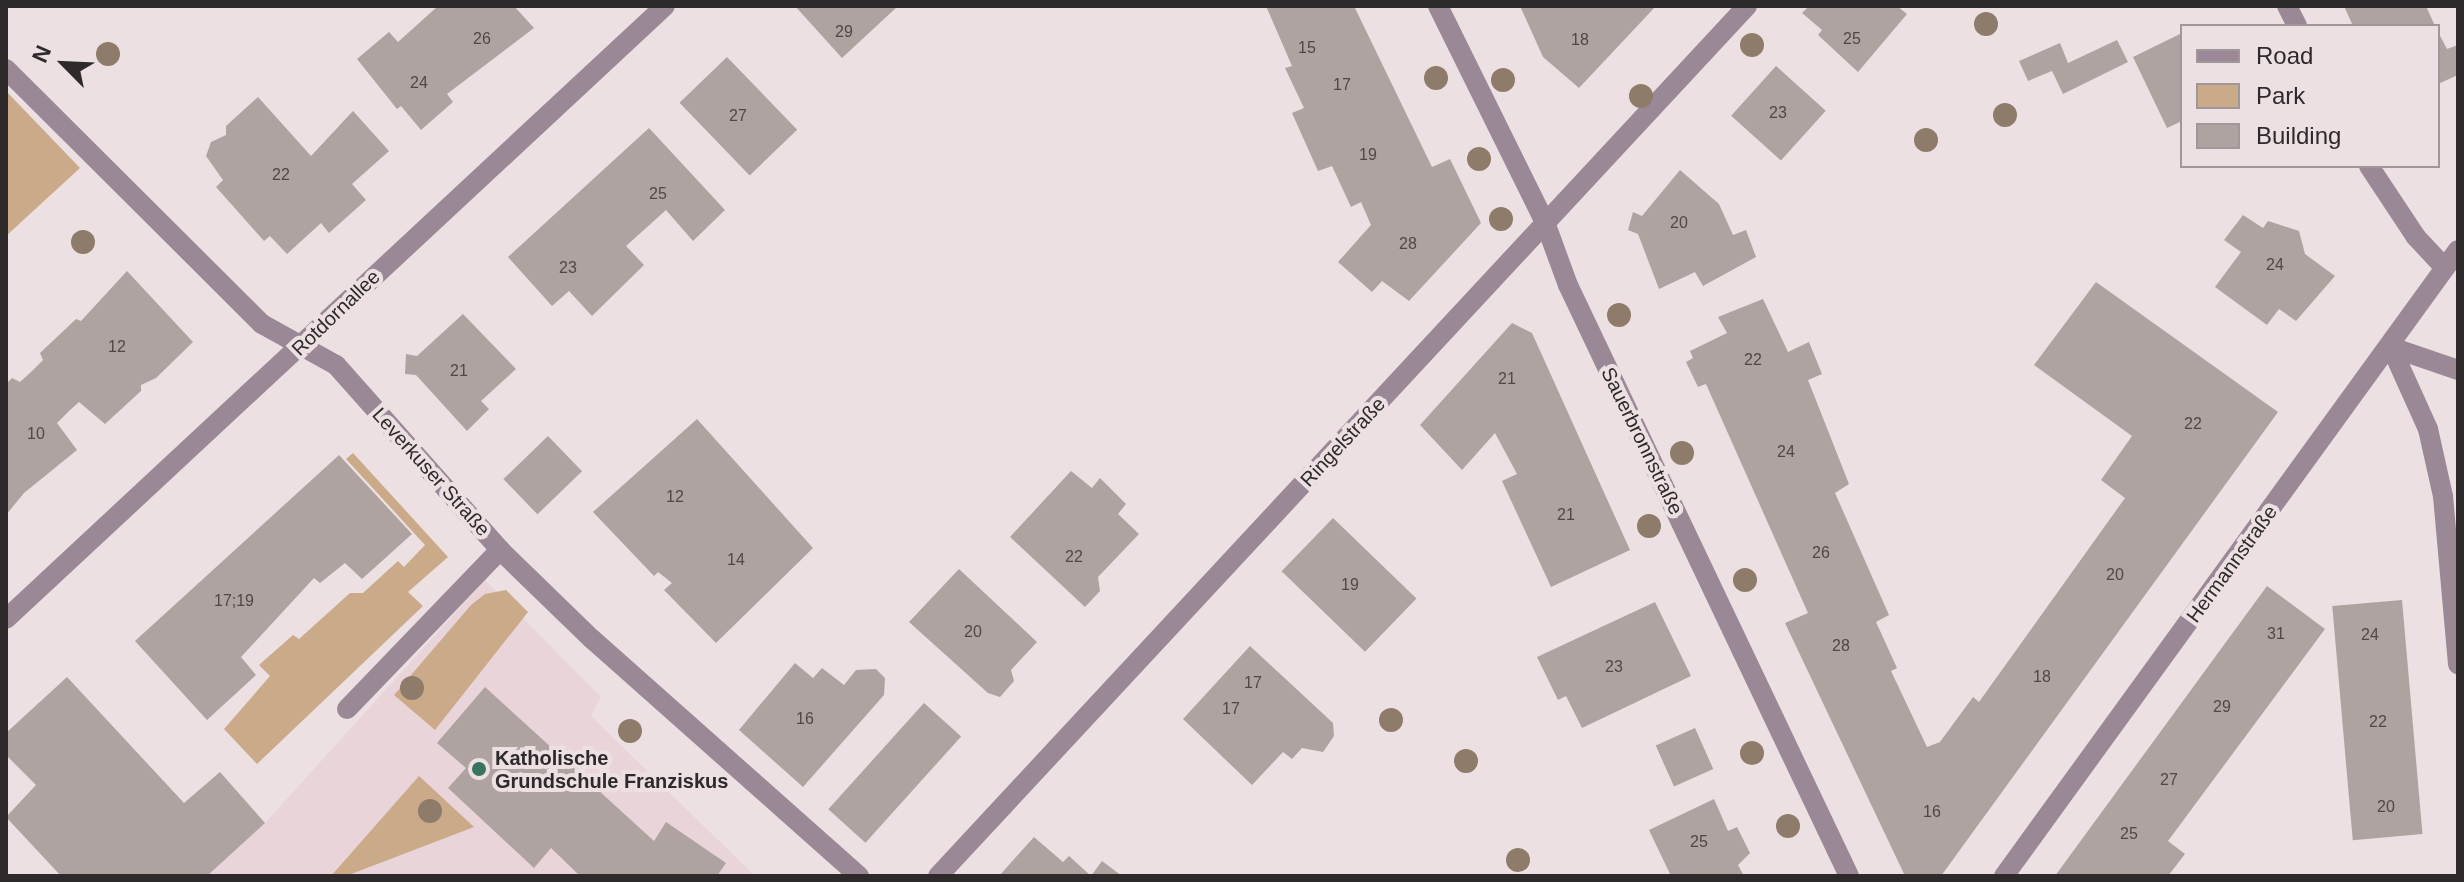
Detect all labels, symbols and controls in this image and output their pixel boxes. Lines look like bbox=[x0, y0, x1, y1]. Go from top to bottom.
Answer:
house number: 29 bbox=[835, 22, 853, 42]
north arrow bbox=[24, 24, 104, 104]
legend bbox=[2180, 24, 2440, 168]
house number: 26 bbox=[473, 29, 491, 49]
house number: 25 bbox=[1843, 29, 1861, 49]
house number: 18 bbox=[1571, 30, 1589, 50]
house number: 15 bbox=[1298, 38, 1316, 58]
text: N bbox=[27, 42, 56, 66]
text: Road bbox=[2256, 42, 2313, 69]
house number: 24 bbox=[410, 73, 428, 93]
house number: 17 bbox=[1333, 75, 1351, 95]
text: Park bbox=[2256, 82, 2305, 109]
house number: 23 bbox=[1769, 103, 1787, 123]
house number: 27 bbox=[729, 106, 747, 126]
text: Building bbox=[2256, 122, 2341, 149]
house number: 19 bbox=[1359, 145, 1377, 165]
house number: 22 bbox=[272, 165, 290, 185]
house number: 25 bbox=[649, 184, 667, 204]
house number: 20 bbox=[1670, 213, 1688, 233]
house number: 28 bbox=[1399, 234, 1417, 254]
house number: 24 bbox=[2266, 255, 2284, 275]
house number: 23 bbox=[559, 258, 577, 278]
street label: Rotdornallee bbox=[287, 265, 385, 361]
house number: 12 bbox=[108, 337, 126, 357]
house number: 22 bbox=[1744, 350, 1762, 370]
house number: 21 bbox=[450, 361, 468, 381]
street label: Sauerbronnstraße bbox=[1596, 363, 1688, 519]
house number: 21 bbox=[1498, 369, 1516, 389]
street label: Ringelstraße bbox=[1296, 392, 1390, 492]
street label: Leverkuser Straße bbox=[367, 403, 495, 541]
house number: 22 bbox=[2184, 414, 2202, 434]
house number: 10 bbox=[27, 424, 45, 444]
house number: 24 bbox=[1777, 442, 1795, 462]
house number: 12 bbox=[666, 487, 684, 507]
street label: Hermannstraße bbox=[2181, 501, 2283, 627]
house number: 21 bbox=[1557, 505, 1575, 525]
house number: 26 bbox=[1812, 543, 1830, 563]
house number: 22 bbox=[1065, 547, 1083, 567]
house number: 14 bbox=[727, 550, 745, 570]
house number: 20 bbox=[2106, 565, 2124, 585]
house number: 19 bbox=[1341, 575, 1359, 595]
house number: 17;19 bbox=[214, 591, 254, 611]
house number: 20 bbox=[964, 622, 982, 642]
house number: 31 bbox=[2267, 624, 2285, 644]
house number: 24 bbox=[2361, 625, 2379, 645]
house number: 28 bbox=[1832, 636, 1850, 656]
house number: 23 bbox=[1605, 657, 1623, 677]
house number: 18 bbox=[2033, 667, 2051, 687]
house number: 17 bbox=[1244, 673, 1262, 693]
house number: 29 bbox=[2213, 697, 2231, 717]
house number: 17 bbox=[1222, 699, 1240, 719]
house number: 16 bbox=[796, 709, 814, 729]
house number: 22 bbox=[2369, 712, 2387, 732]
place label: Katholische Grundschule Franziskus bbox=[495, 746, 728, 793]
marker: Katholische Grundschule Franziskus bbox=[470, 760, 488, 778]
house number: 27 bbox=[2160, 770, 2178, 790]
house number: 20 bbox=[2377, 797, 2395, 817]
house number: 16 bbox=[1923, 802, 1941, 822]
house number: 25 bbox=[2120, 824, 2138, 844]
house number: 25 bbox=[1690, 832, 1708, 852]

